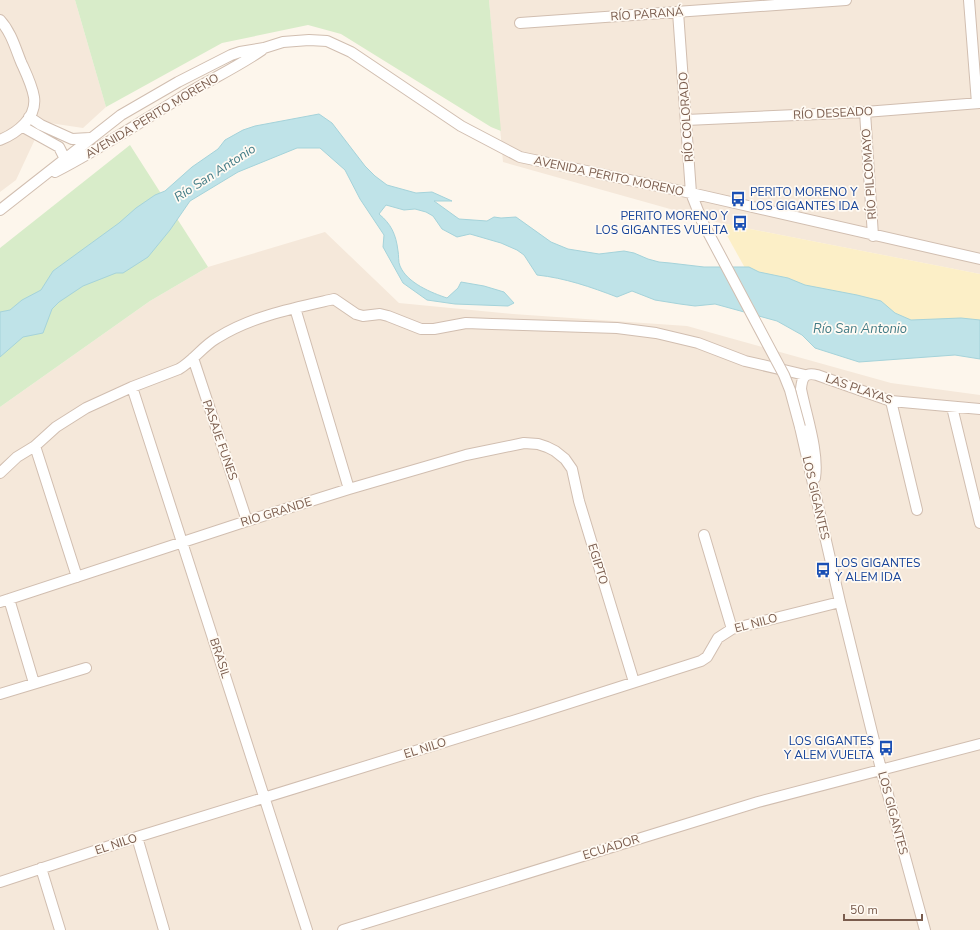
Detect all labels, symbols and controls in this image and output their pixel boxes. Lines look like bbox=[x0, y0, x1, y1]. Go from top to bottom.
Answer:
street label: RÍO PARANÁ bbox=[610, 3, 684, 25]
street label: AVENIDA PERITO MORENO bbox=[82, 70, 222, 162]
street label: RÍO COLORADO bbox=[675, 71, 697, 163]
street label: RÍO DESEADO bbox=[793, 103, 873, 123]
street label: RÍO PILCOMAYO bbox=[858, 128, 880, 220]
water label: Río San Antonio bbox=[171, 140, 259, 206]
street label: AVENIDA PERITO MORENO bbox=[532, 152, 686, 200]
place label: PERITO MORENO Y LOS GIGANTES IDA bbox=[750, 184, 859, 214]
bus stop icon: PERITO MORENO Y LOS GIGANTES IDA bbox=[729, 190, 747, 208]
place label: PERITO MORENO Y LOS GIGANTES VUELTA bbox=[596, 208, 729, 238]
bus stop icon: PERITO MORENO Y LOS GIGANTES VUELTA bbox=[731, 214, 749, 232]
water label: Río San Antonio bbox=[813, 320, 907, 338]
street label: LAS PLAYAS bbox=[823, 370, 895, 408]
street label: PASAJE FUNES bbox=[199, 398, 241, 482]
street label: LOS GIGANTES bbox=[799, 455, 833, 541]
street label: RIO GRANDE bbox=[239, 494, 313, 530]
street label: EGIPTO bbox=[584, 542, 612, 586]
place label: LOS GIGANTES Y ALEM IDA bbox=[834, 555, 920, 585]
bus stop icon: LOS GIGANTES Y ALEM IDA bbox=[814, 561, 832, 579]
street label: EL NILO bbox=[733, 610, 779, 636]
street label: BRASIL bbox=[206, 636, 234, 681]
place label: LOS GIGANTES Y ALEM VUELTA bbox=[783, 733, 874, 763]
street label: EL NILO bbox=[402, 734, 448, 762]
bus stop icon: LOS GIGANTES Y ALEM VUELTA bbox=[877, 739, 895, 757]
street label: LOS GIGANTES bbox=[874, 770, 912, 856]
street label: EL NILO bbox=[93, 830, 139, 858]
street label: ECUADOR bbox=[581, 831, 641, 863]
scale bar bbox=[844, 896, 922, 922]
text: 50 m bbox=[850, 902, 878, 918]

